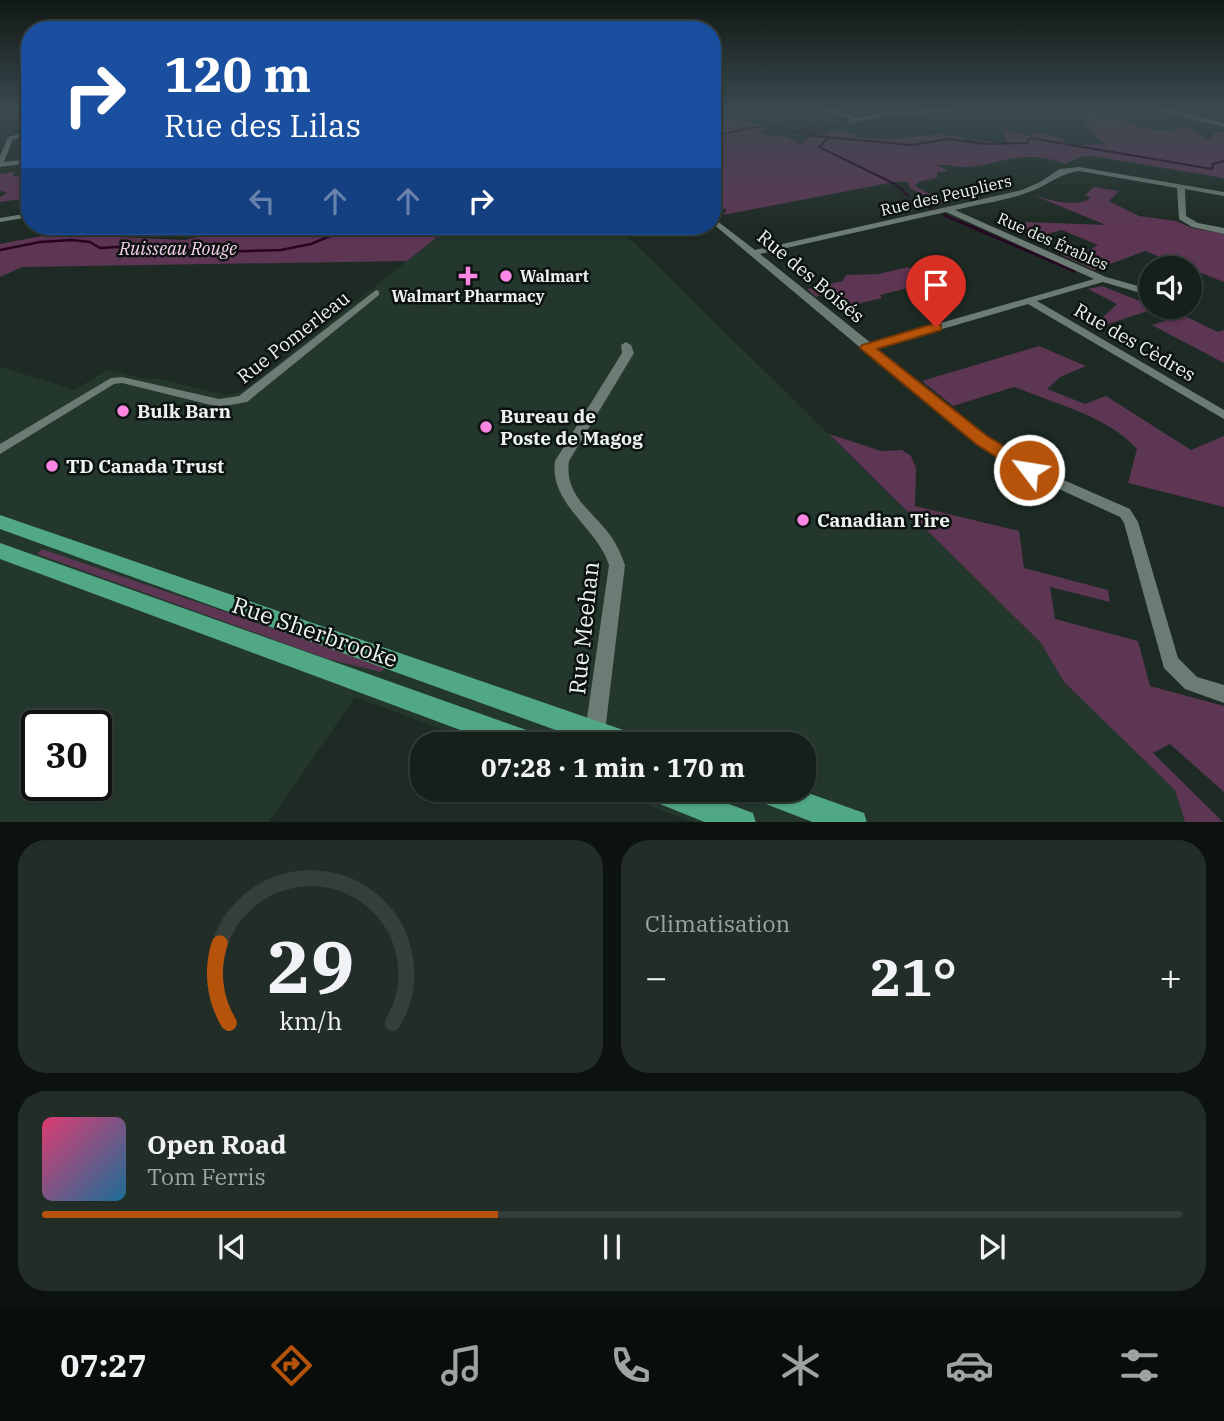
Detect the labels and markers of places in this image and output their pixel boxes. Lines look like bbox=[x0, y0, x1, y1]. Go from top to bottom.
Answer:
pin bbox=[906, 255, 966, 327]
place label: Walmart bbox=[520, 266, 589, 286]
marker: Walmart Pharmacy bbox=[460, 268, 476, 284]
marker: Walmart bbox=[498, 268, 514, 284]
place label: Walmart Pharmacy bbox=[391, 286, 545, 306]
place label: Bulk Barn bbox=[137, 399, 231, 423]
marker: Bulk Barn bbox=[115, 403, 131, 419]
place label: Bureau de Poste de Magog bbox=[500, 404, 643, 450]
marker: Bureau de Poste de Magog bbox=[478, 419, 494, 435]
place label: TD Canada Trust bbox=[66, 454, 224, 478]
marker: TD Canada Trust bbox=[44, 458, 60, 474]
place label: Canadian Tire bbox=[817, 508, 950, 532]
marker: Canadian Tire bbox=[795, 512, 811, 528]

